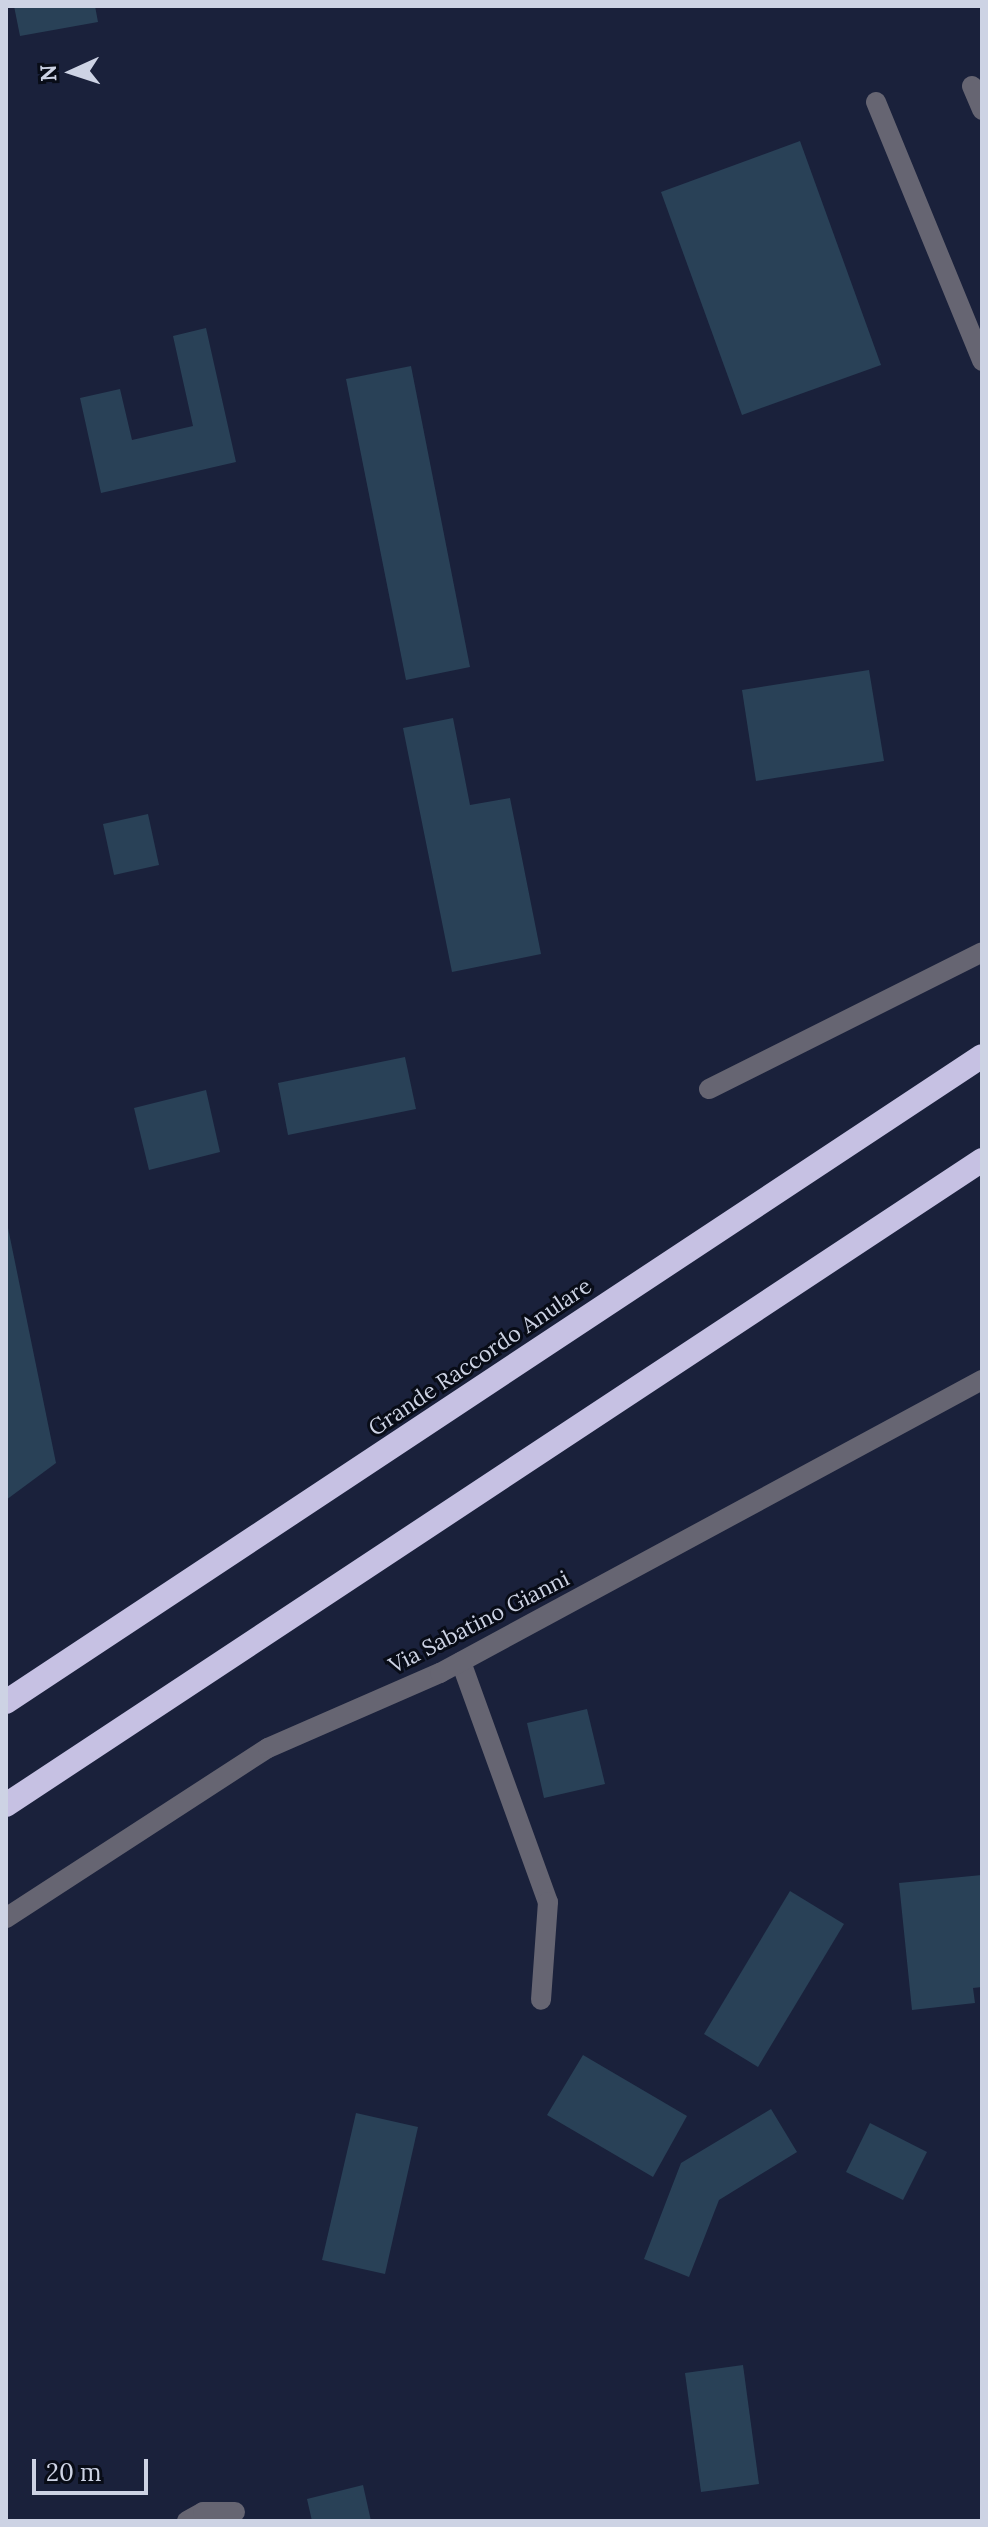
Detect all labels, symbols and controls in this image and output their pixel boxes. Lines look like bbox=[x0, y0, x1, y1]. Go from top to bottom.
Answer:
north arrow bbox=[32, 32, 112, 112]
text: N bbox=[34, 64, 62, 82]
street label: Grande Raccordo Anulare bbox=[364, 1273, 596, 1441]
street label: Via Sabatino Gianni bbox=[384, 1565, 574, 1679]
scale bar bbox=[36, 2443, 152, 2493]
text: 20 m bbox=[46, 2457, 102, 2488]

